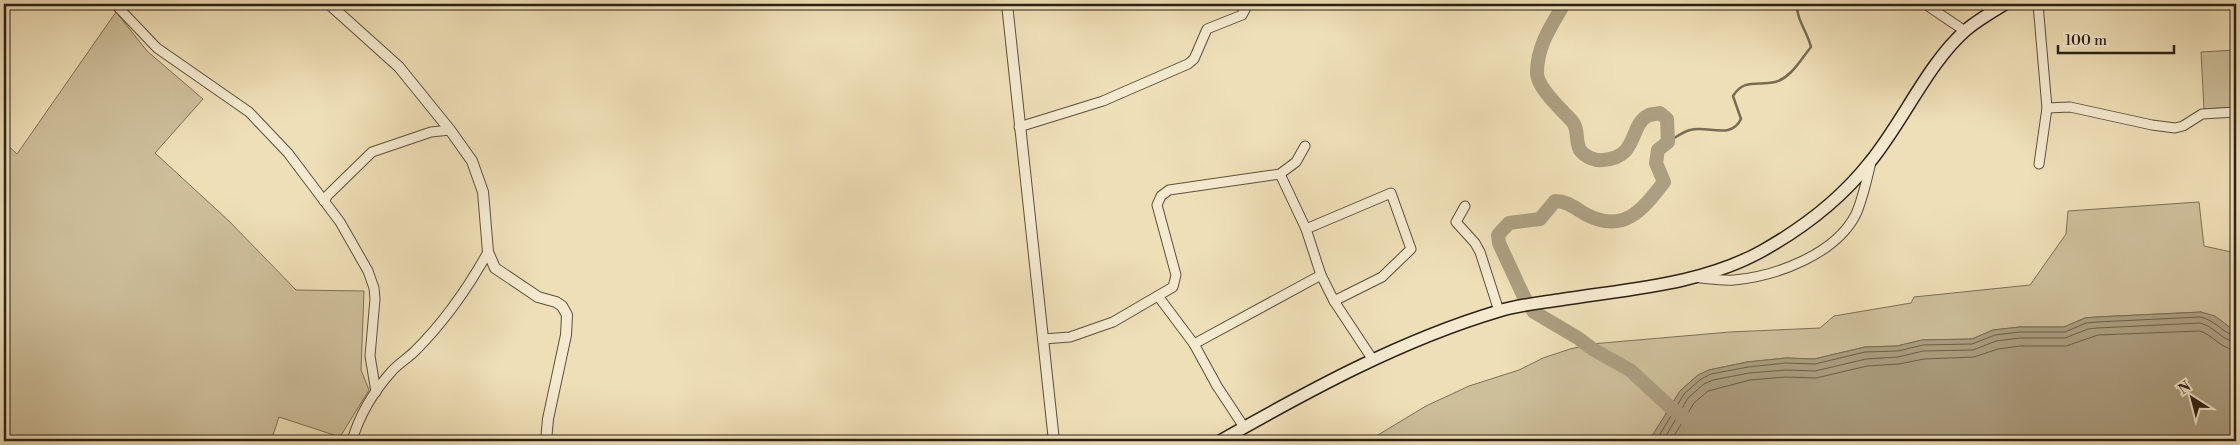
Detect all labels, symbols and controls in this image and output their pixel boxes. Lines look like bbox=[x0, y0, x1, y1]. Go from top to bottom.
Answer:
scale bar bbox=[2058, 22, 2174, 54]
text: 100 m bbox=[2065, 31, 2107, 50]
north arrow bbox=[2168, 372, 2218, 422]
text: N bbox=[2175, 378, 2195, 399]

